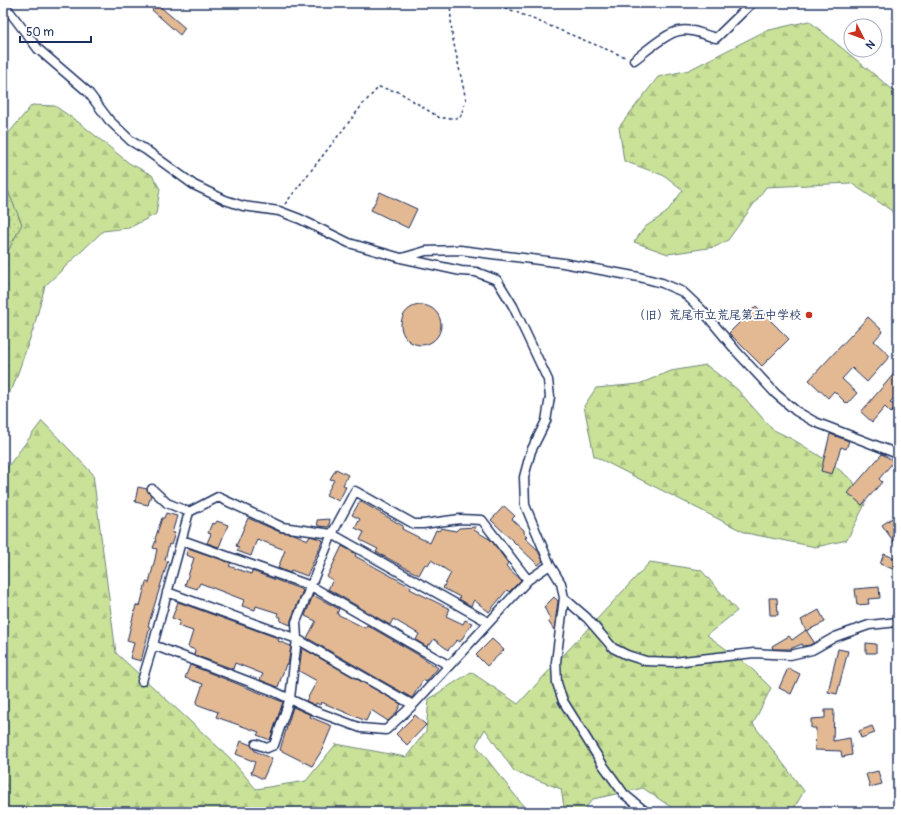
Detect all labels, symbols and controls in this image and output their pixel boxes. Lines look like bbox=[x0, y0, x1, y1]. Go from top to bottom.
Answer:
scale bar bbox=[20, 18, 91, 44]
north arrow bbox=[843, 18, 883, 58]
text: 50 m bbox=[26, 25, 54, 40]
text: N bbox=[862, 37, 877, 52]
place label: （旧）荒尾市立荒尾第五中学校 bbox=[633, 308, 801, 323]
marker: （旧）荒尾市立荒尾第五中学校 bbox=[804, 310, 814, 320]

